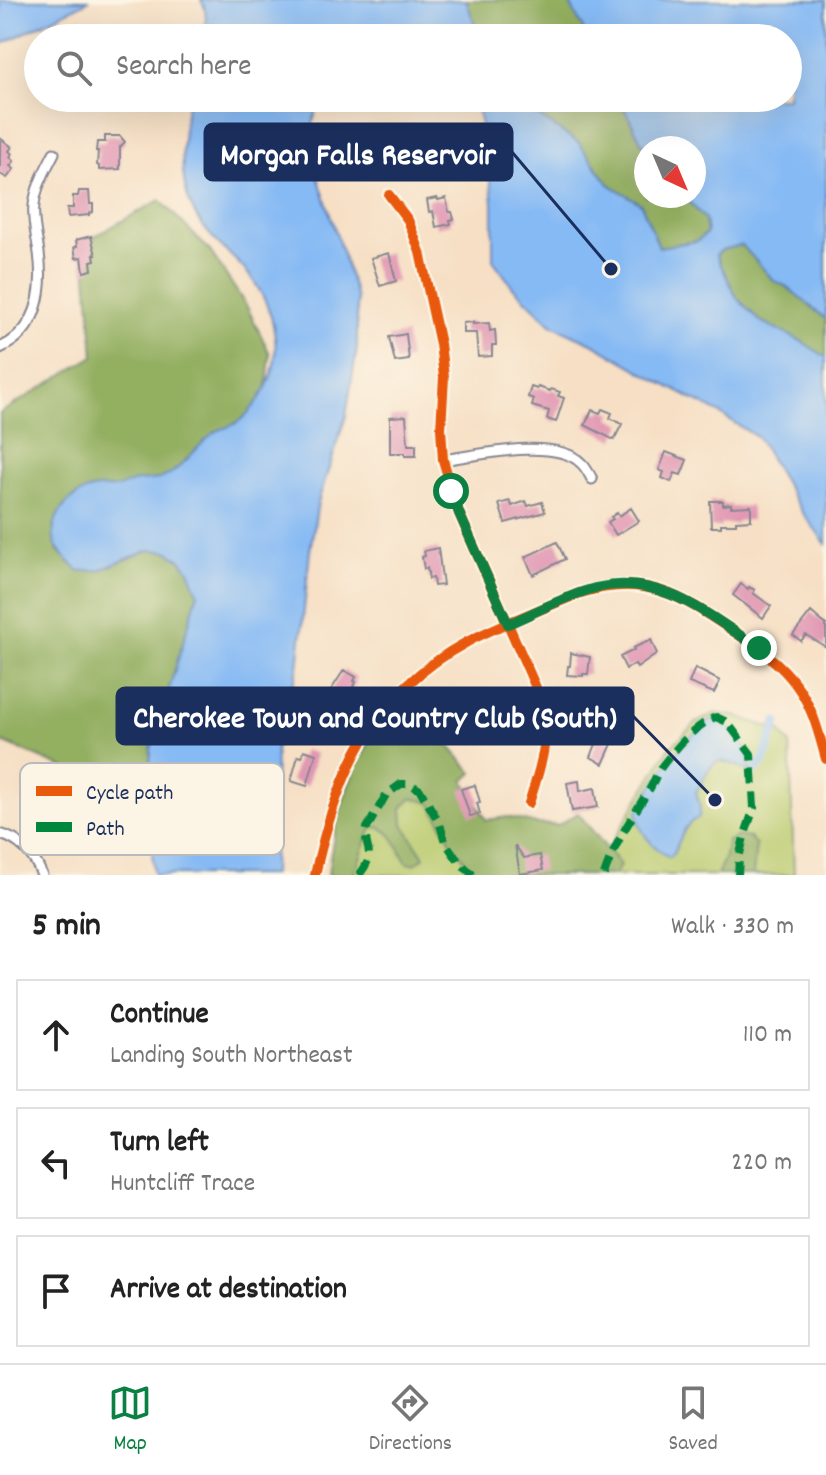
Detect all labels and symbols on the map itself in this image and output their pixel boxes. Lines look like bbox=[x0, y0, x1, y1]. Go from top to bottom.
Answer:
callout: Morgan Falls Reservoir bbox=[205, 124, 512, 180]
text: Morgan Falls Reservoir bbox=[220, 135, 497, 181]
north arrow bbox=[634, 136, 706, 208]
route start bbox=[433, 473, 469, 509]
route end bbox=[741, 630, 777, 666]
callout: Cherokee Town and Country Club (South) bbox=[117, 688, 633, 744]
text: Cherokee Town and Country Club (South) bbox=[133, 698, 617, 744]
legend bbox=[20, 763, 284, 855]
text: Cycle path bbox=[86, 779, 173, 810]
text: Path bbox=[86, 815, 125, 846]

